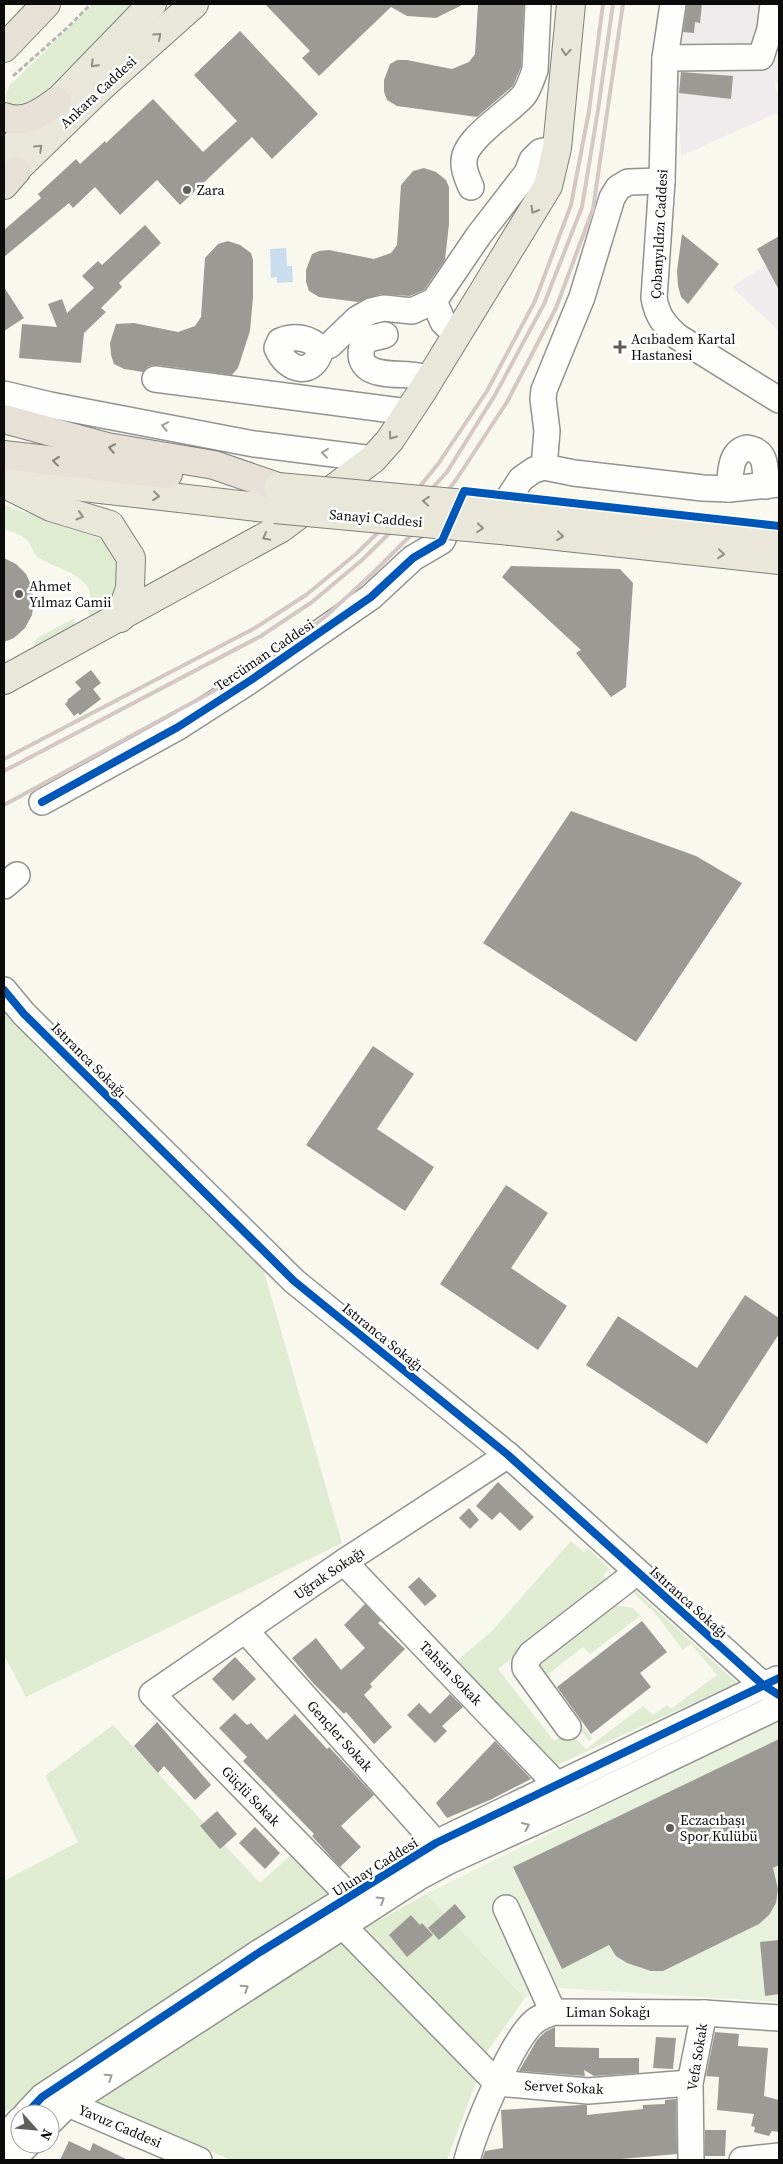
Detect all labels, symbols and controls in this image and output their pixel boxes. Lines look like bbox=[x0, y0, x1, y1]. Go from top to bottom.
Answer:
one-way arrow bbox=[152, 33, 161, 42]
one-way arrow bbox=[561, 49, 572, 57]
street label: Ankara Caddesi bbox=[55, 51, 141, 133]
one-way arrow bbox=[91, 59, 100, 68]
one-way arrow bbox=[34, 145, 43, 154]
street label: Çobanyıldızı Caddesi bbox=[646, 168, 672, 300]
place label: Zara bbox=[197, 180, 226, 200]
marker: Zara bbox=[181, 184, 193, 196]
one-way arrow bbox=[531, 204, 541, 213]
place label: Acıbadem Kartal Hastanesi bbox=[631, 329, 735, 365]
marker: Acıbadem Kartal Hastanesi bbox=[613, 340, 627, 354]
one-way arrow bbox=[160, 421, 169, 431]
one-way arrow bbox=[389, 430, 398, 440]
one-way arrow bbox=[108, 443, 117, 453]
one-way arrow bbox=[320, 448, 328, 459]
one-way arrow bbox=[52, 457, 60, 467]
one-way arrow bbox=[153, 490, 161, 501]
one-way arrow bbox=[422, 495, 430, 506]
street label: Sanayi Caddesi bbox=[329, 504, 423, 532]
one-way arrow bbox=[76, 511, 84, 521]
one-way arrow bbox=[477, 522, 485, 533]
one-way arrow bbox=[556, 530, 564, 541]
one-way arrow bbox=[262, 531, 271, 541]
one-way arrow bbox=[718, 548, 726, 559]
place label: Ahmet Yılmaz Camii bbox=[29, 576, 111, 612]
marker: Ahmet Yılmaz Camii bbox=[13, 588, 25, 600]
street label: Tercüman Caddesi bbox=[210, 614, 318, 696]
street label: Istıranca Sokağı bbox=[47, 1018, 131, 1102]
street label: Istıranca Sokağı bbox=[338, 1298, 428, 1376]
street label: Uğrak Sokağı bbox=[290, 1542, 368, 1604]
street label: Istıranca Sokağı bbox=[646, 1561, 732, 1643]
street label: Tahsin Sokak bbox=[415, 1636, 487, 1710]
street label: Gençler Sokak bbox=[303, 1696, 378, 1776]
street label: Güçlü Sokak bbox=[217, 1761, 285, 1831]
place label: Eczacıbaşı Spor Kulübü bbox=[680, 1810, 758, 1846]
one-way arrow bbox=[521, 1822, 530, 1832]
marker: Eczacıbaşı Spor Kulübü bbox=[664, 1822, 676, 1834]
street label: Ulunay Caddesi bbox=[328, 1833, 422, 1901]
one-way arrow bbox=[376, 1897, 385, 1906]
one-way arrow bbox=[240, 1985, 249, 1995]
street label: Liman Sokağı bbox=[566, 2002, 650, 2022]
street label: Vefa Sokak bbox=[682, 2022, 712, 2092]
one-way arrow bbox=[103, 2074, 113, 2083]
street label: Servet Sokak bbox=[524, 2075, 604, 2099]
street label: Yavuz Caddesi bbox=[75, 2099, 165, 2153]
north arrow bbox=[10, 2104, 60, 2154]
text: N bbox=[35, 2126, 58, 2144]

